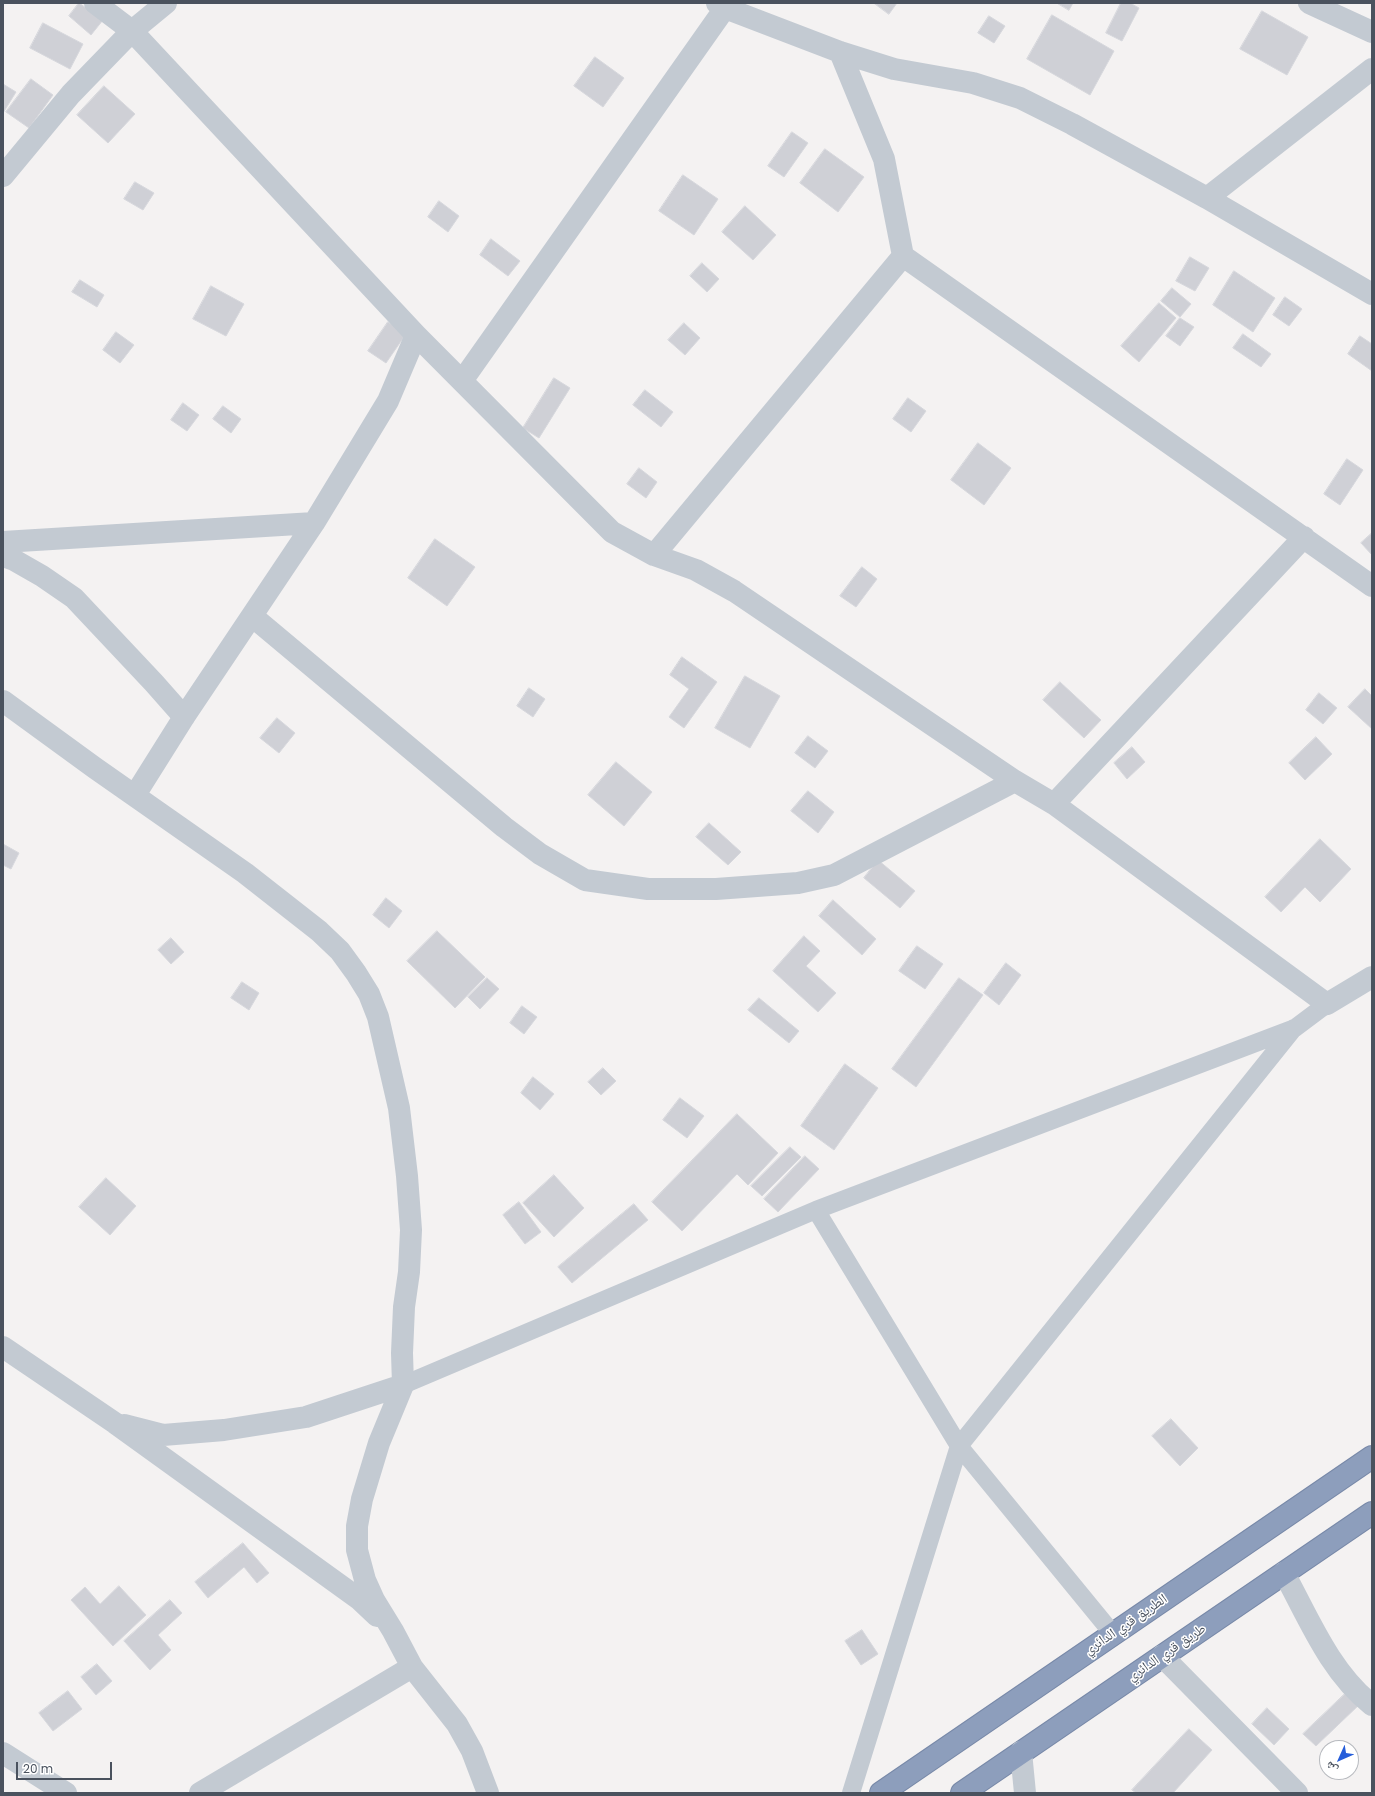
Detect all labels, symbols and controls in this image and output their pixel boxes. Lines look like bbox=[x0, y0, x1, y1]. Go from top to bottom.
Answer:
street label: الطريق قري الدائري bbox=[1081, 1591, 1171, 1659]
street label: طريق قري الدائري bbox=[1125, 1621, 1209, 1685]
north arrow bbox=[1319, 1740, 1359, 1780]
scale bar bbox=[18, 1754, 114, 1780]
text: ش bbox=[1321, 1758, 1341, 1778]
text: 20 m bbox=[23, 1760, 53, 1777]

